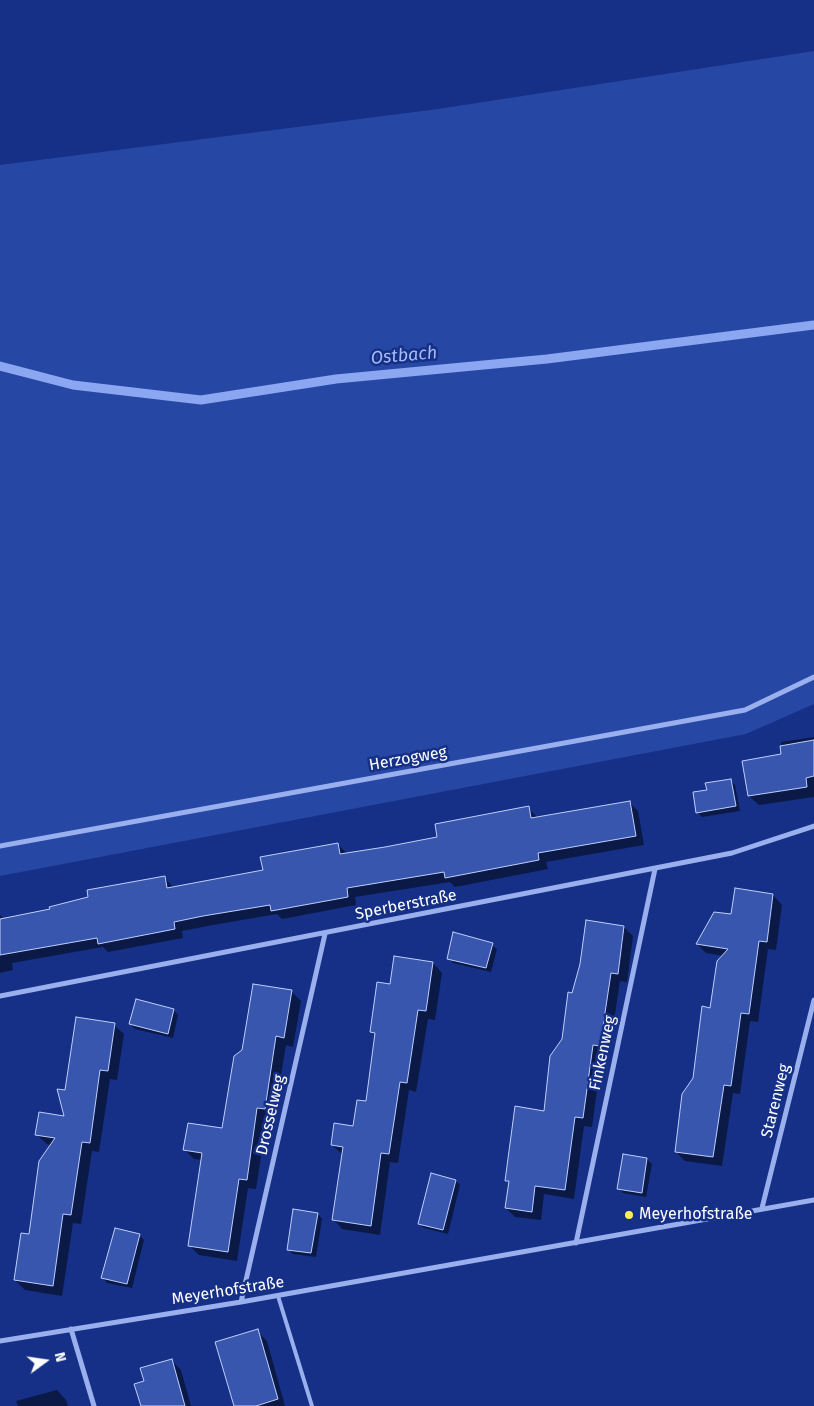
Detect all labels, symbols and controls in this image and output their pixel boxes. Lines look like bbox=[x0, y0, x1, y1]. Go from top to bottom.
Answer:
water label: Ostbach bbox=[370, 342, 438, 370]
street label: Herzogweg bbox=[368, 743, 448, 775]
street label: Sperberstraße bbox=[354, 886, 458, 924]
street label: Finkenweg bbox=[586, 1014, 620, 1092]
street label: Starenweg bbox=[758, 1062, 794, 1140]
street label: Drosselweg bbox=[252, 1073, 290, 1157]
place label: Meyerhofstraße bbox=[639, 1205, 753, 1225]
marker: Meyerhofstraße bbox=[623, 1209, 635, 1221]
street label: Meyerhofstraße bbox=[170, 1273, 286, 1309]
north arrow bbox=[20, 1336, 70, 1386]
text: N bbox=[51, 1351, 69, 1364]

